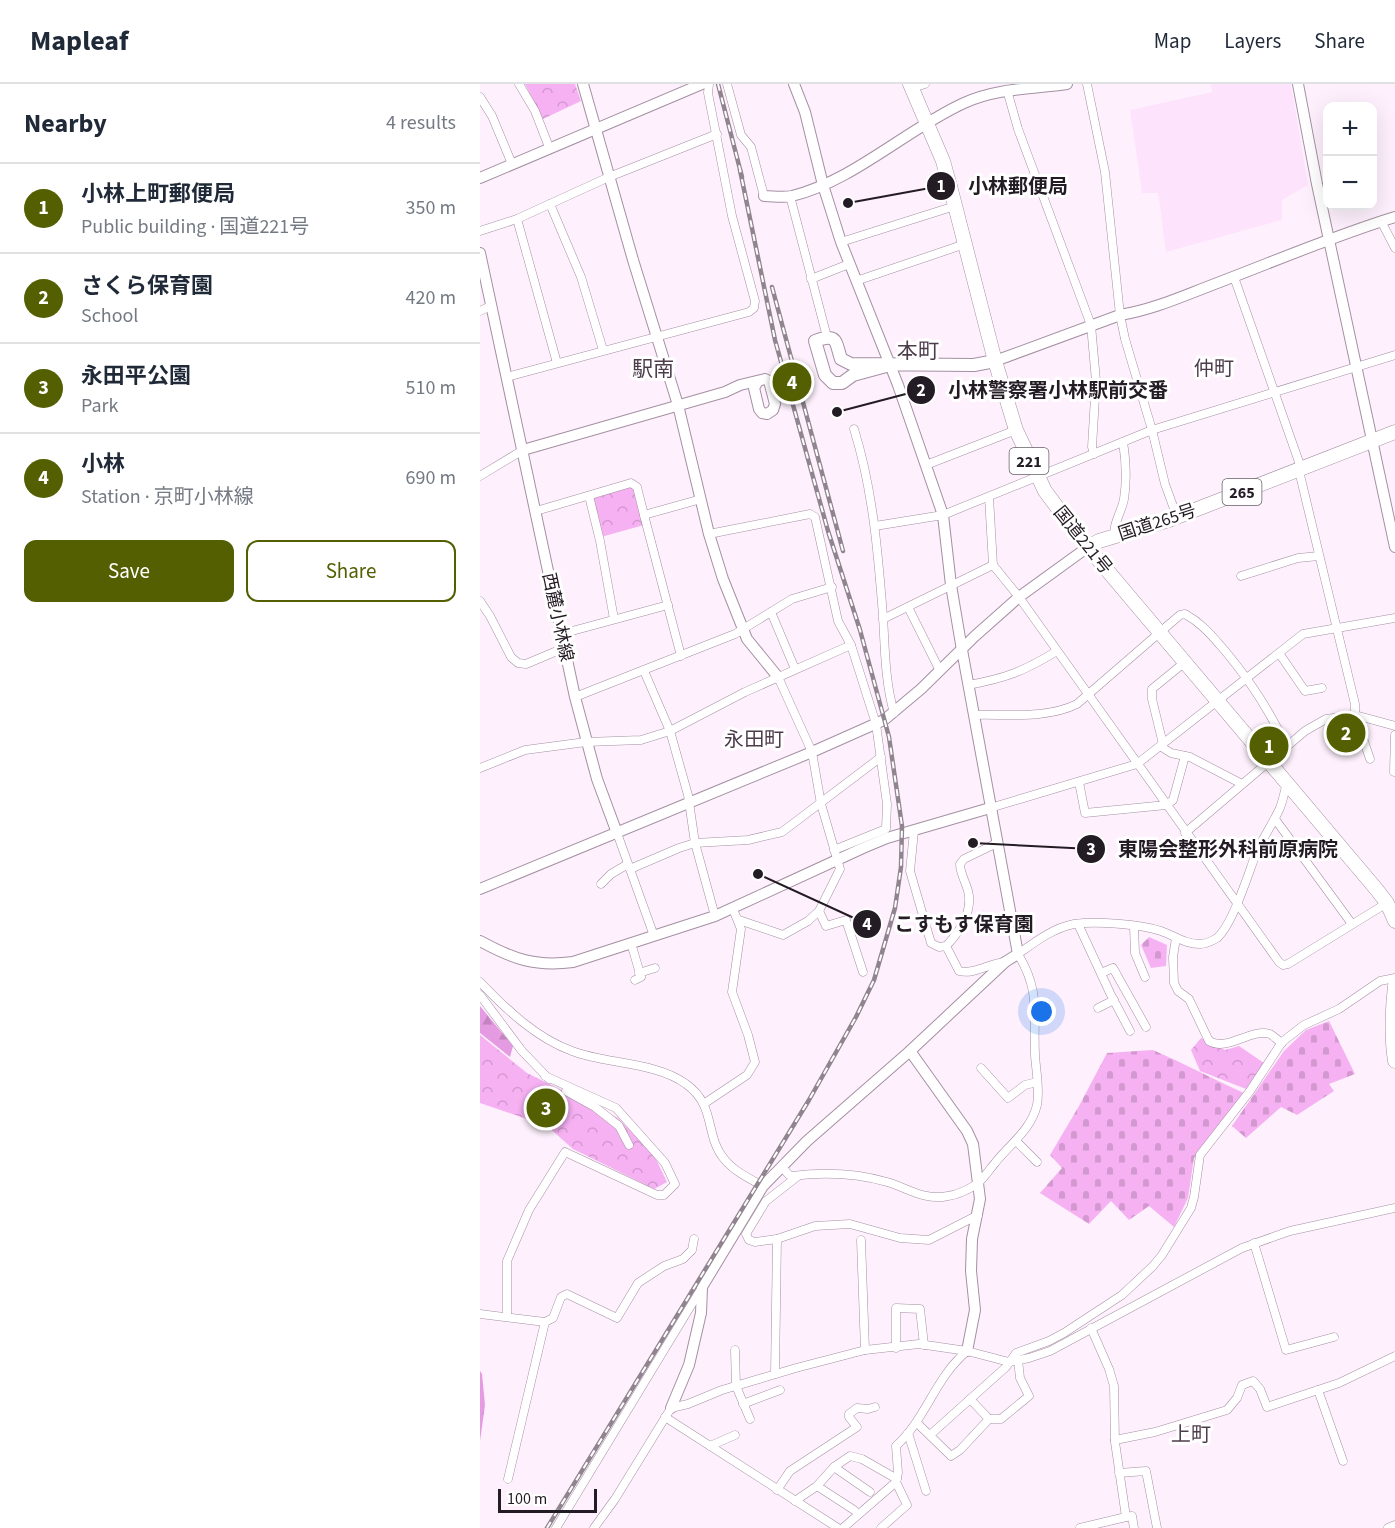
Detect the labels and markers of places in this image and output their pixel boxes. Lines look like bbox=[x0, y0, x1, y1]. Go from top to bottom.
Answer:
callout: 小林郵便局 bbox=[926, 167, 1080, 205]
pin: 4 bbox=[772, 360, 812, 404]
callout: 小林警察署小林駅前交番 bbox=[906, 371, 1180, 409]
pin: 2 bbox=[1326, 710, 1366, 756]
pin: 1 bbox=[1250, 724, 1288, 768]
callout: 東陽会整形外科前原病院 bbox=[1076, 830, 1350, 868]
callout: こすもす保育園 bbox=[852, 905, 1046, 943]
pin: 3 bbox=[526, 1086, 566, 1130]

